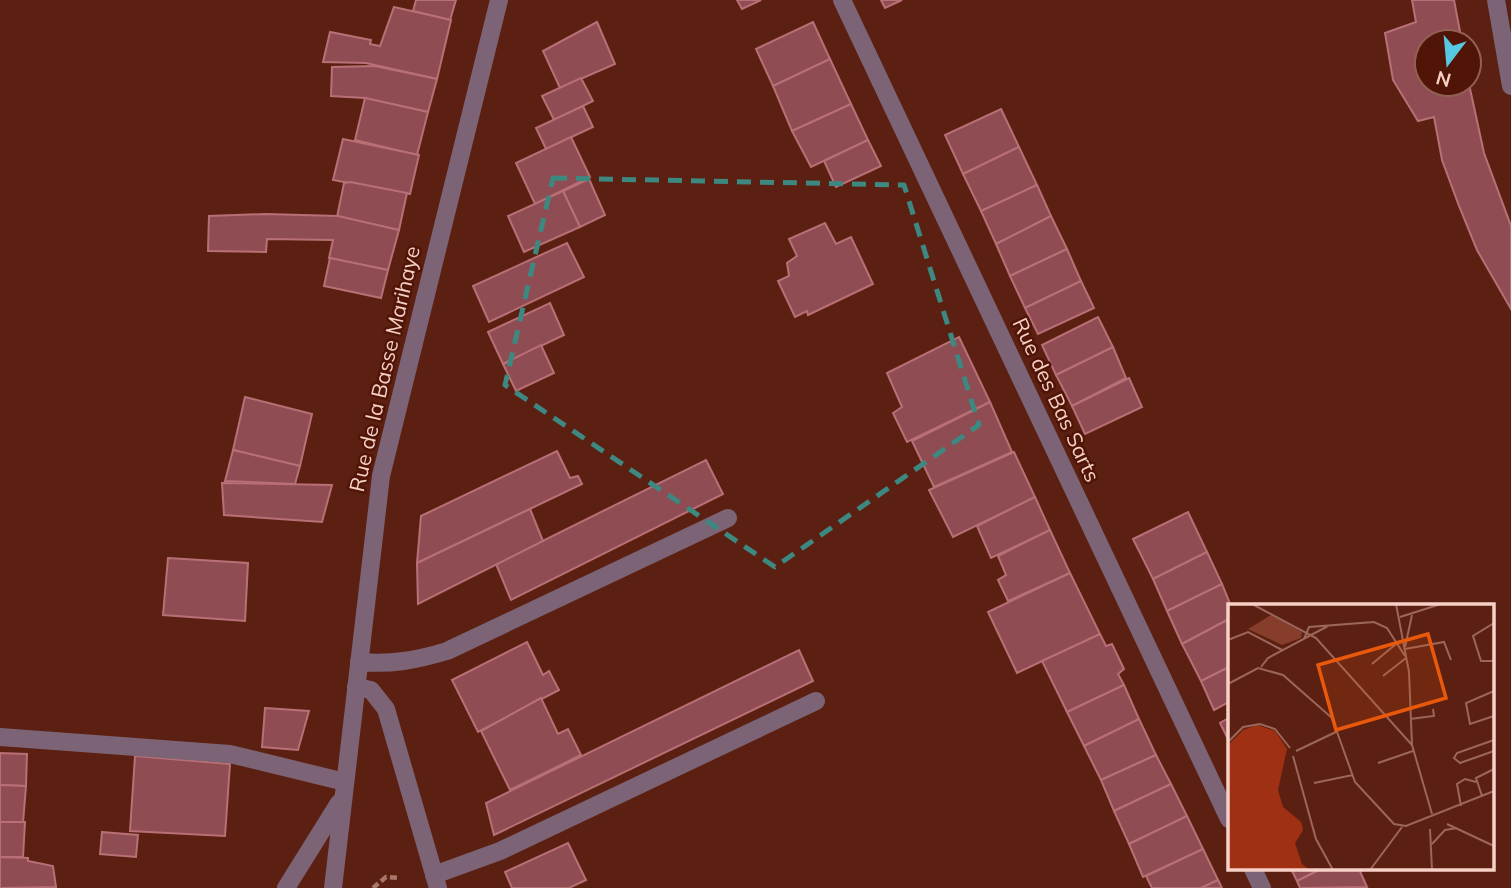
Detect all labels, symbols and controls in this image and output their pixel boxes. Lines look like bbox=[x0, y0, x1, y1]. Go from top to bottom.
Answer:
north arrow bbox=[1413, 28, 1483, 98]
text: N bbox=[1433, 66, 1454, 93]
street label: Rue de la Basse Marihaye bbox=[343, 243, 425, 494]
street label: Rue des Bas Sarts bbox=[1008, 313, 1106, 486]
inset map bbox=[1228, 604, 1494, 870]

